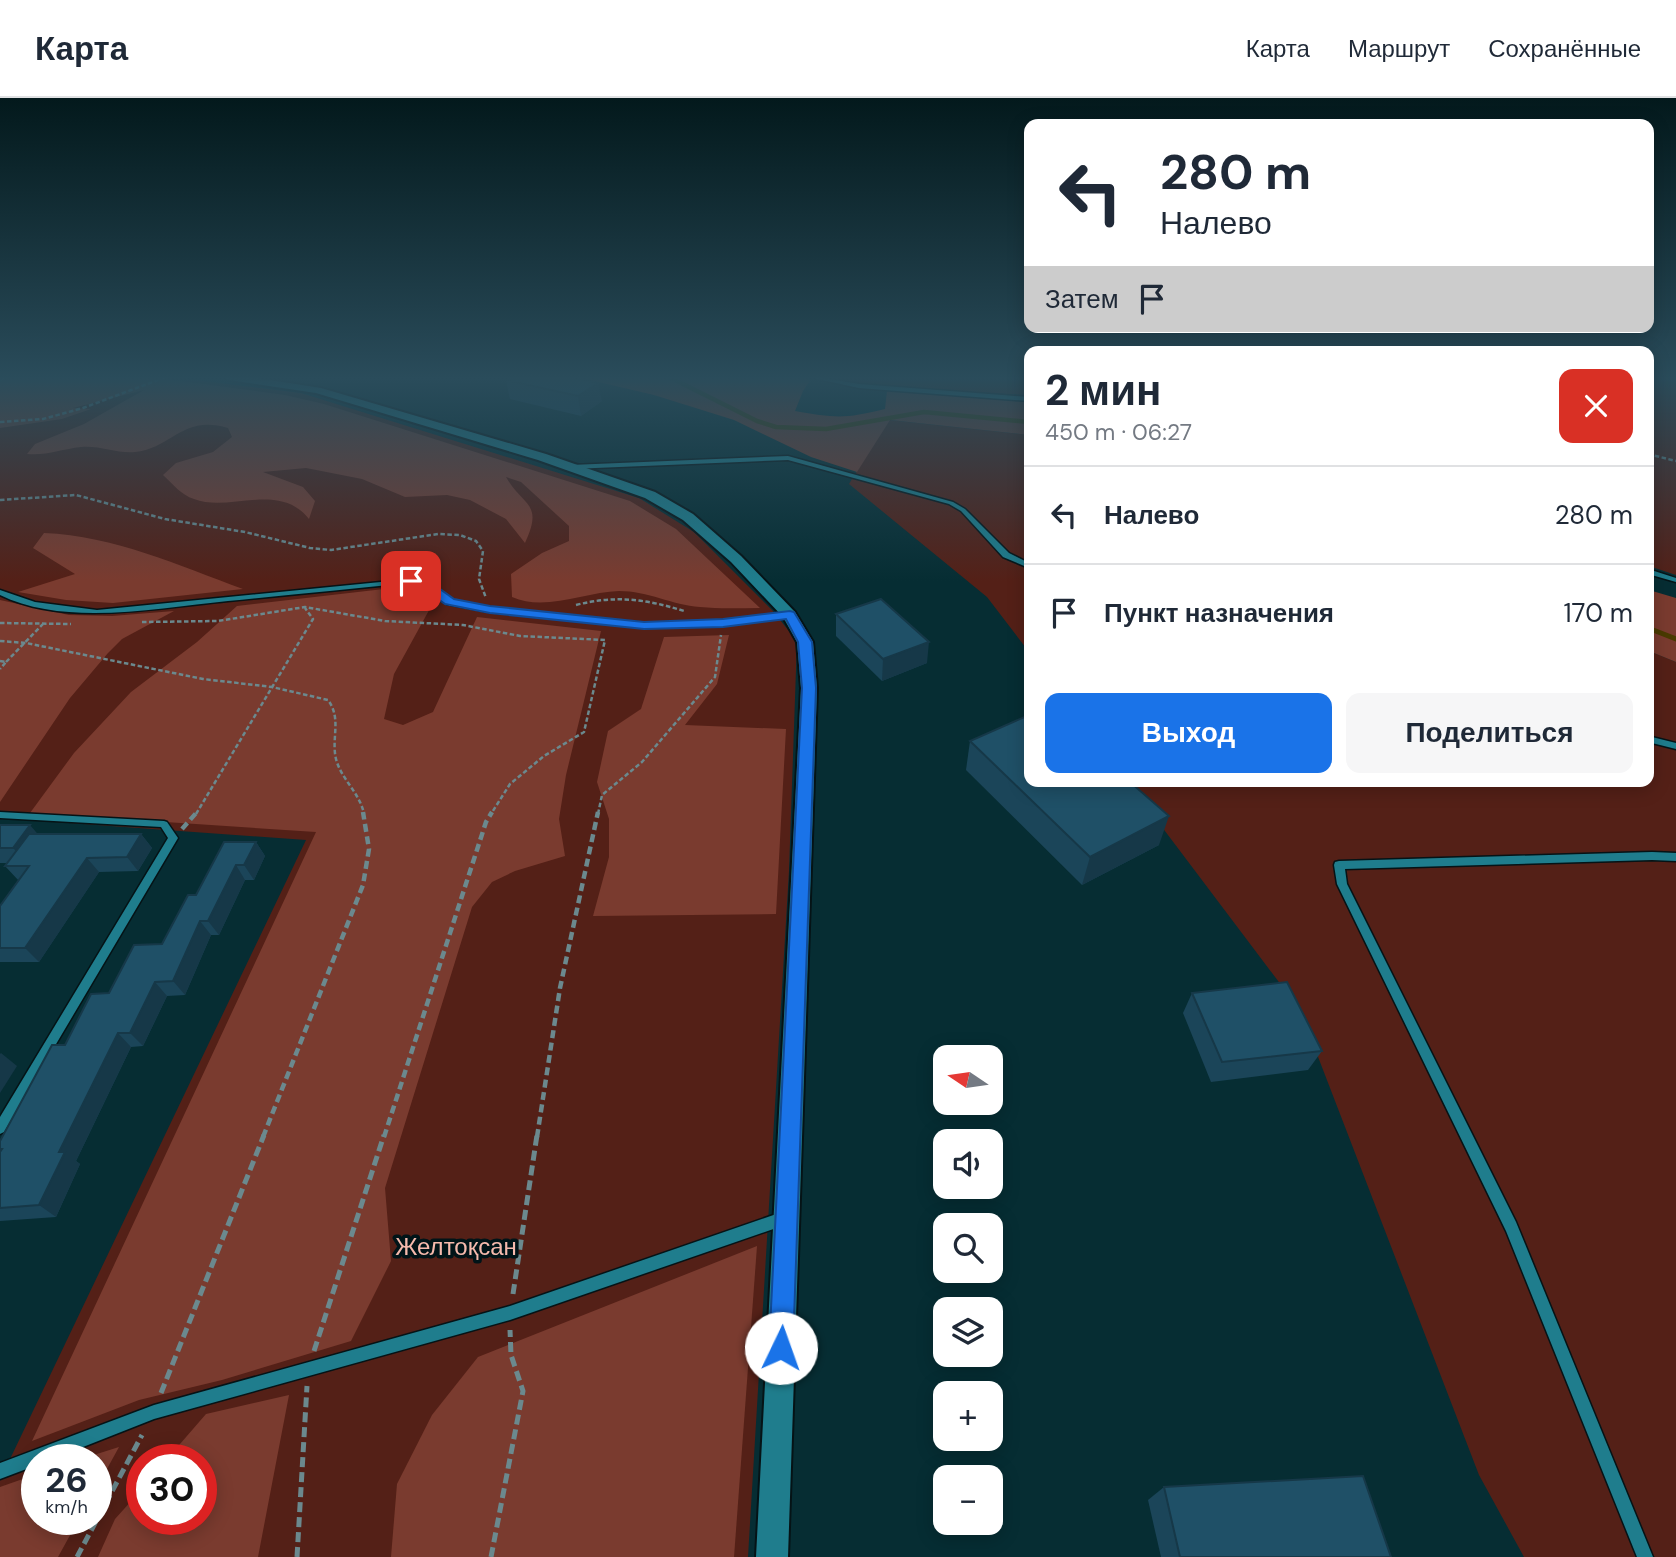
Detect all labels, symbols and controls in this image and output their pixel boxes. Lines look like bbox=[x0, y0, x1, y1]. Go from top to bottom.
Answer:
text: Карта bbox=[35, 27, 128, 70]
text: Карта bbox=[1246, 33, 1310, 64]
text: Маршрут bbox=[1348, 33, 1450, 64]
text: Сохранённые bbox=[1488, 33, 1641, 64]
text: 280 m bbox=[1160, 140, 1311, 204]
icon: left bbox=[1045, 147, 1136, 238]
text: Налево bbox=[1160, 202, 1272, 244]
icon: arrive bbox=[1133, 280, 1171, 318]
text: Затем bbox=[1045, 282, 1119, 316]
text: 2 мин bbox=[1045, 363, 1161, 418]
button: close bbox=[1559, 369, 1633, 443]
text: 450 m · 06:27 bbox=[1045, 417, 1192, 447]
icon: left bbox=[1045, 496, 1083, 534]
text: Налево bbox=[1104, 498, 1199, 532]
text: 280 m bbox=[1555, 498, 1633, 532]
pin bbox=[381, 551, 441, 611]
icon: arrive bbox=[392, 562, 430, 600]
icon: arrive bbox=[1045, 594, 1083, 632]
text: Пункт назначения bbox=[1104, 596, 1334, 630]
text: 170 m bbox=[1564, 596, 1633, 630]
button: Выход bbox=[1045, 693, 1332, 773]
button: Поделиться bbox=[1346, 693, 1633, 773]
north arrow bbox=[933, 1045, 1003, 1115]
map controls bbox=[933, 1045, 1003, 1535]
button: sound bbox=[933, 1129, 1003, 1199]
button: search bbox=[933, 1213, 1003, 1283]
park label: Желтоқсан bbox=[395, 1231, 517, 1262]
button: layers bbox=[933, 1297, 1003, 1367]
position arrow bbox=[744, 1311, 818, 1385]
button: + bbox=[933, 1381, 1003, 1451]
speed limit sign: 30 bbox=[126, 1444, 217, 1535]
text: 26 bbox=[45, 1457, 88, 1503]
button: − bbox=[933, 1465, 1003, 1535]
text: km/h bbox=[45, 1495, 88, 1519]

